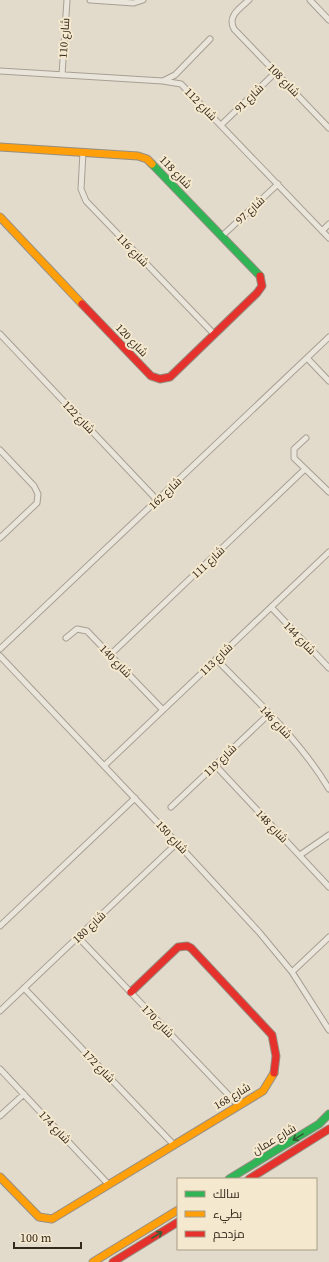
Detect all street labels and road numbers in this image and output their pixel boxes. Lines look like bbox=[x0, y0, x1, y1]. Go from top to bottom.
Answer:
street label: شارع 110 bbox=[56, 17, 73, 59]
street label: شارع 108 bbox=[264, 61, 303, 100]
street label: شارع 91 bbox=[232, 81, 267, 116]
street label: شارع 112 bbox=[181, 85, 220, 124]
street label: شارع 118 bbox=[156, 153, 195, 192]
street label: شارع 97 bbox=[232, 193, 268, 228]
street label: شارع 116 bbox=[113, 231, 152, 270]
street label: شارع 120 bbox=[112, 321, 151, 360]
street label: شارع 122 bbox=[59, 398, 98, 437]
street label: شارع 162 bbox=[146, 474, 185, 513]
street label: شارع 111 bbox=[188, 543, 228, 582]
street label: شارع 144 bbox=[280, 619, 319, 658]
street label: شارع 113 bbox=[197, 640, 236, 679]
street label: شارع 140 bbox=[96, 642, 135, 681]
street label: شارع 146 bbox=[256, 702, 295, 742]
street label: شارع 119 bbox=[201, 741, 240, 780]
street label: شارع 148 bbox=[252, 806, 291, 846]
street label: شارع 150 bbox=[152, 817, 191, 857]
street label: شارع 180 bbox=[69, 908, 109, 947]
street label: شارع 170 bbox=[138, 1002, 177, 1041]
street label: شارع 172 bbox=[79, 1047, 118, 1086]
street label: شارع 168 bbox=[211, 1080, 253, 1113]
street label: شارع 174 bbox=[35, 1107, 74, 1147]
street label: شارع عمان bbox=[250, 1121, 299, 1158]

